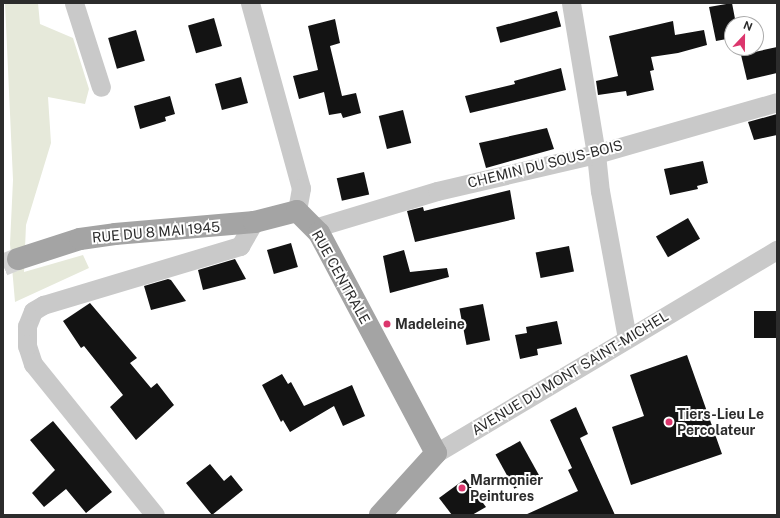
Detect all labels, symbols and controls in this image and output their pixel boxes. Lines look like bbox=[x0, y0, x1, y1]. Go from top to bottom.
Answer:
north arrow bbox=[724, 16, 764, 56]
text: N bbox=[742, 19, 754, 33]
street label: CHEMIN DU SOUS-BOIS bbox=[466, 137, 624, 191]
street label: RUE DU 8 MAI 1945 bbox=[91, 218, 221, 246]
street label: RUE CENTRALE bbox=[308, 227, 374, 327]
street label: AVENUE DU MONT SAINT-MICHEL bbox=[469, 307, 671, 439]
place label: Madeleine bbox=[395, 316, 465, 332]
marker: Madeleine bbox=[382, 319, 392, 329]
place label: Tiers-Lieu Le Percolateur bbox=[677, 406, 764, 438]
marker: Tiers-Lieu Le Percolateur bbox=[664, 417, 674, 427]
place label: Marmonier Peintures bbox=[470, 472, 543, 504]
marker: Marmonier Peintures bbox=[457, 483, 467, 493]

